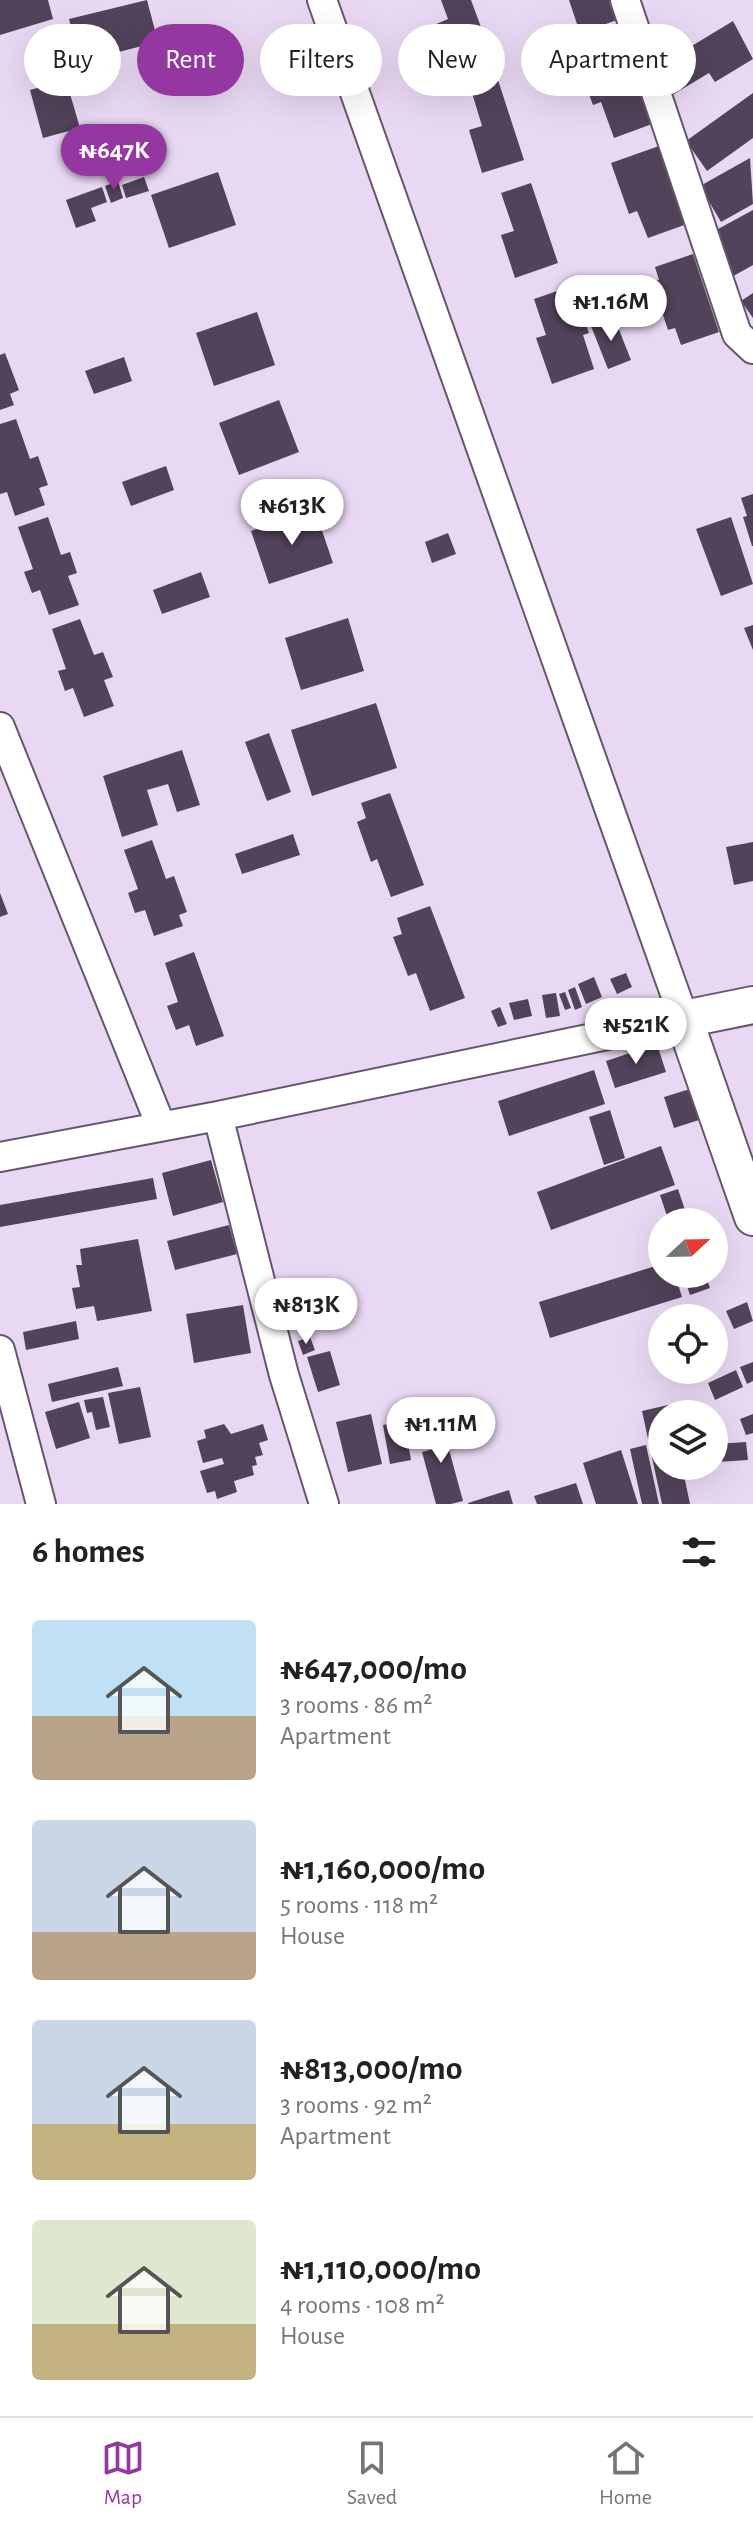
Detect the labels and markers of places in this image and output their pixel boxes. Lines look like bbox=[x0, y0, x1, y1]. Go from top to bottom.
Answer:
pin: ₦647K bbox=[58, 124, 170, 192]
pin: ₦1.16M bbox=[546, 275, 676, 343]
pin: ₦613K bbox=[236, 479, 348, 547]
pin: ₦521K bbox=[580, 998, 692, 1066]
pin: ₦813K bbox=[250, 1278, 362, 1346]
pin: ₦1.11M bbox=[376, 1397, 506, 1465]

